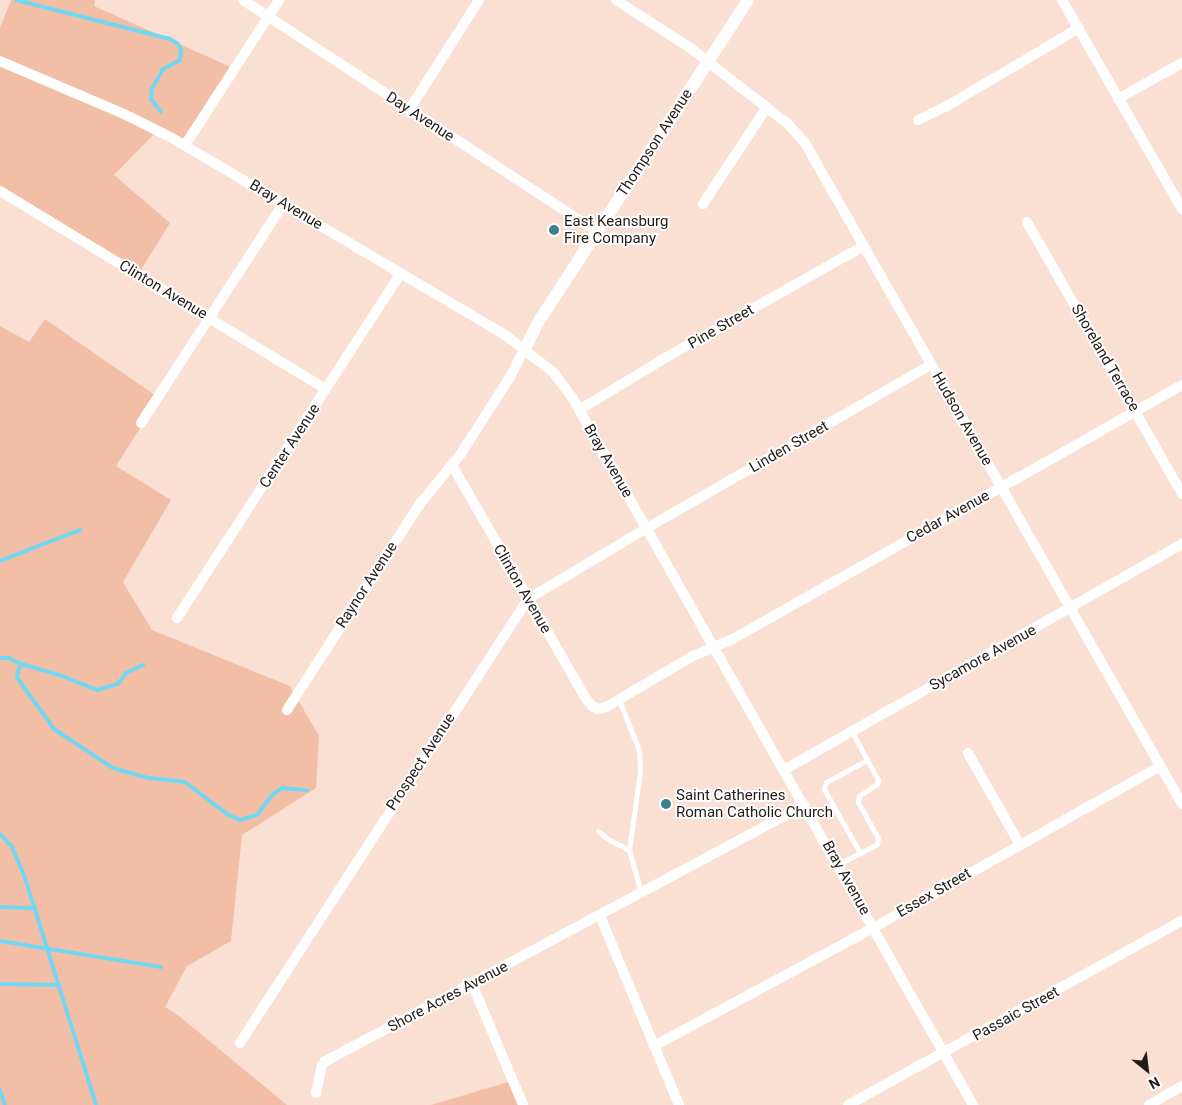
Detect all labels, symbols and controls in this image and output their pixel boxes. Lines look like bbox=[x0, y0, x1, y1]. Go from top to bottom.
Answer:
street label: Thompson Avenue bbox=[613, 86, 697, 200]
street label: Day Avenue bbox=[382, 88, 458, 146]
street label: Bray Avenue bbox=[246, 176, 326, 234]
place label: East Keansburg Fire Company bbox=[564, 212, 668, 247]
marker: East Keansburg Fire Company bbox=[548, 224, 560, 236]
street label: Clinton Avenue bbox=[116, 257, 210, 323]
street label: Pine Street bbox=[685, 301, 757, 353]
street label: Shoreland Terrace bbox=[1067, 301, 1143, 415]
street label: Hudson Avenue bbox=[928, 369, 996, 469]
street label: Center Avenue bbox=[256, 401, 324, 491]
street label: Linden Street bbox=[746, 417, 832, 477]
street label: Bray Avenue bbox=[580, 421, 636, 501]
street label: Cedar Avenue bbox=[903, 487, 993, 547]
street label: Raynor Avenue bbox=[332, 539, 402, 631]
street label: Clinton Avenue bbox=[489, 541, 555, 637]
street label: Sycamore Avenue bbox=[926, 621, 1040, 695]
street label: Prospect Avenue bbox=[383, 710, 459, 814]
place label: Saint Catherines Roman Catholic Church bbox=[676, 786, 833, 821]
marker: Saint Catherines Roman Catholic Church bbox=[660, 798, 672, 810]
street label: Bray Avenue bbox=[818, 838, 874, 918]
street label: Essex Street bbox=[894, 865, 974, 921]
street label: Shore Acres Avenue bbox=[385, 958, 511, 1036]
street label: Passaic Street bbox=[970, 983, 1062, 1045]
north arrow bbox=[1122, 1045, 1172, 1095]
text: N bbox=[1146, 1074, 1162, 1093]

